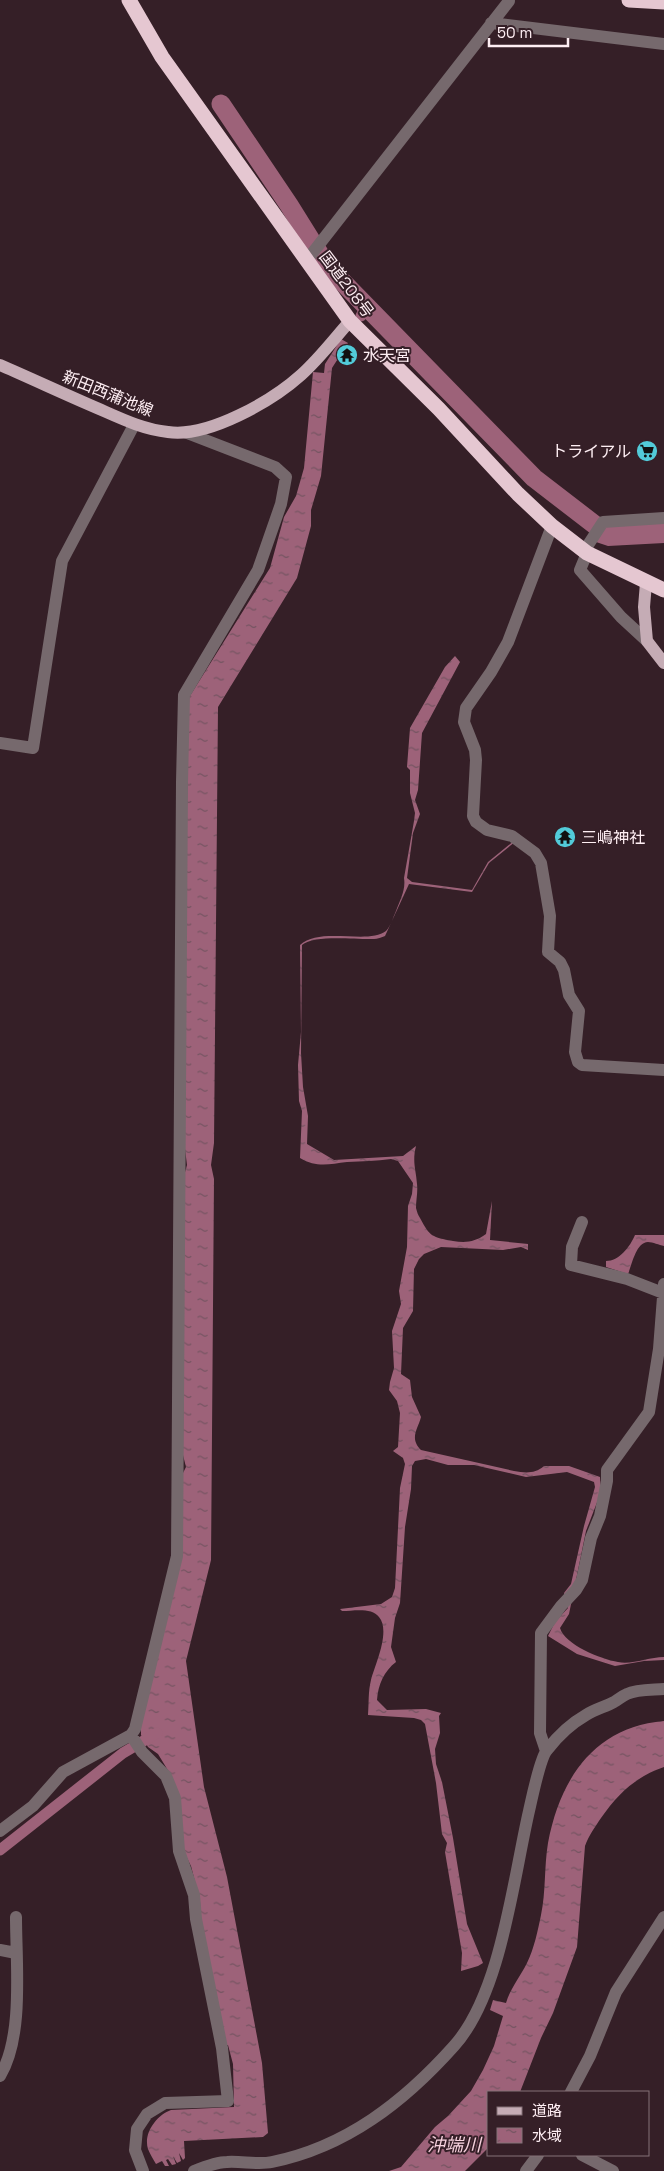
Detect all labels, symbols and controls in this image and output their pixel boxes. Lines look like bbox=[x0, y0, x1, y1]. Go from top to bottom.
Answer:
scale bar bbox=[489, 15, 568, 47]
text: 50 m bbox=[497, 23, 532, 42]
street label: 国道208号 bbox=[315, 247, 378, 322]
temple icon: 水天宮 bbox=[335, 343, 359, 367]
place label: 水天宮 bbox=[363, 345, 411, 366]
street label: 新田西蒲池線 bbox=[59, 366, 156, 421]
supermarket icon: トライアル bbox=[635, 439, 659, 463]
place label: トライアル bbox=[551, 441, 631, 462]
temple icon: 三嶋神社 bbox=[553, 825, 577, 849]
place label: 三嶋神社 bbox=[581, 827, 645, 848]
legend bbox=[487, 2091, 649, 2156]
text: 道路 bbox=[532, 2101, 562, 2120]
text: 水域 bbox=[532, 2126, 562, 2145]
water label: 沖端川 bbox=[427, 2133, 483, 2156]

